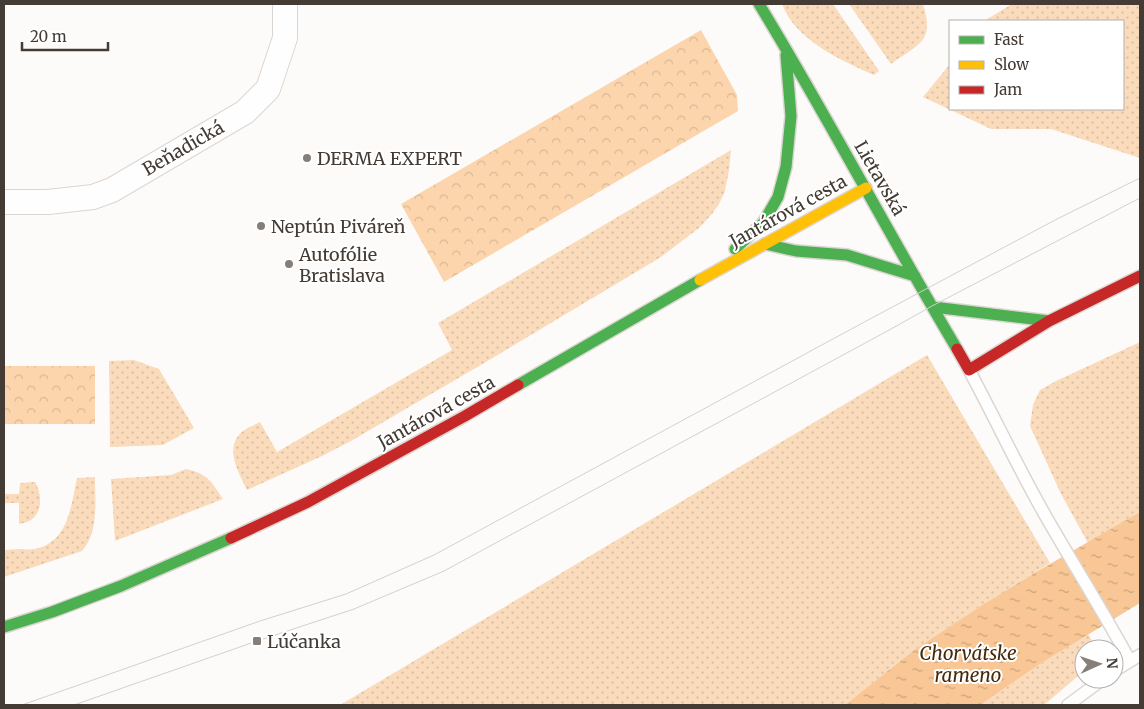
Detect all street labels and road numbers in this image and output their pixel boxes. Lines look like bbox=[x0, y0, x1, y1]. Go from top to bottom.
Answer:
street label: Beňadická bbox=[138, 115, 228, 181]
street label: Lietavská bbox=[849, 136, 911, 220]
street label: Jantárová cesta bbox=[725, 169, 851, 253]
street label: Jantárová cesta bbox=[373, 370, 499, 454]

